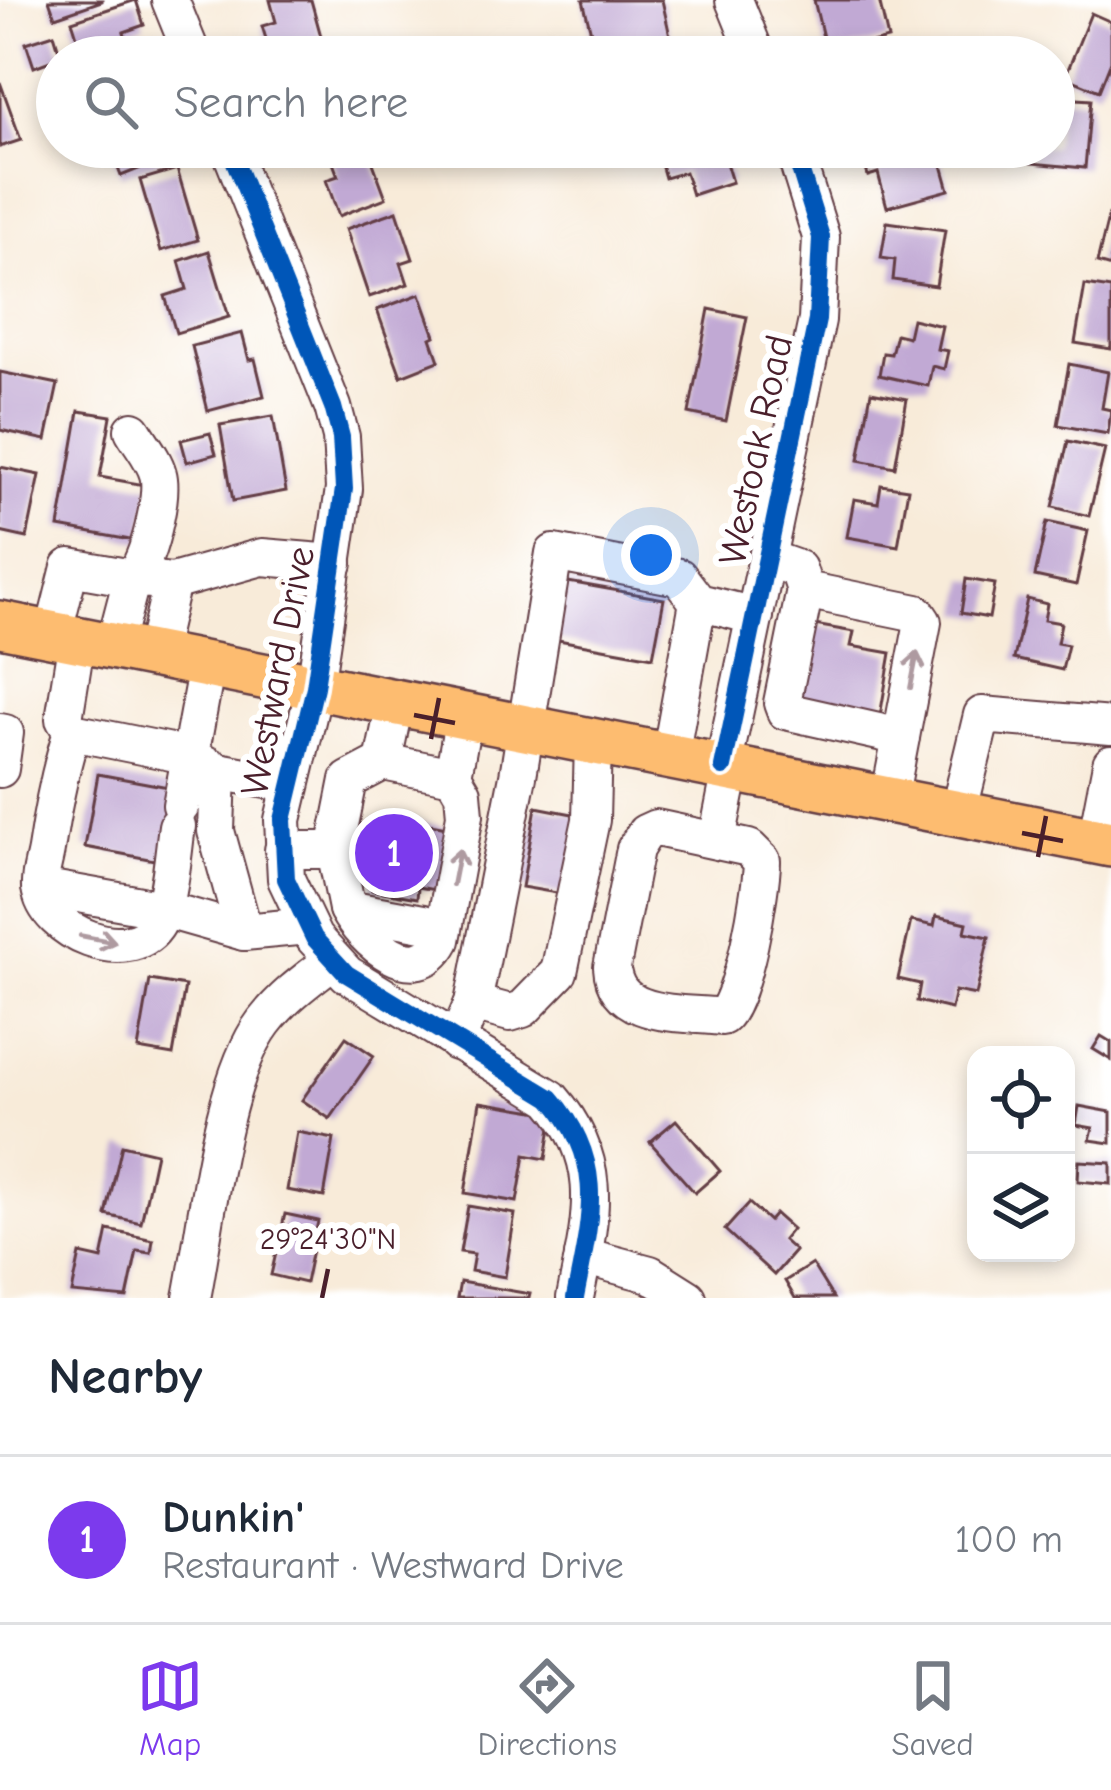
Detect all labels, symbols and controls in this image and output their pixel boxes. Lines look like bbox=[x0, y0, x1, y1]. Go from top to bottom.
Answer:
search box bbox=[36, 36, 1075, 168]
icon: search bbox=[78, 69, 144, 135]
text: Search here bbox=[174, 76, 408, 128]
street label: Westoak Road bbox=[710, 331, 802, 569]
your location bbox=[621, 525, 681, 585]
street label: Westward Drive bbox=[232, 543, 324, 799]
one-way arrow bbox=[904, 651, 926, 690]
pin: 1 bbox=[355, 808, 433, 898]
one-way arrow bbox=[446, 848, 468, 887]
one-way arrow bbox=[78, 929, 117, 951]
map controls bbox=[967, 1046, 1075, 1262]
button: locate bbox=[967, 1046, 1075, 1154]
button: layers bbox=[967, 1154, 1075, 1262]
text: 29°24'30"N bbox=[260, 1222, 396, 1257]
text: Nearby bbox=[48, 1347, 202, 1406]
text: Dunkin' bbox=[162, 1491, 304, 1543]
text: 1 bbox=[79, 1517, 95, 1562]
text: 100 m bbox=[955, 1517, 1063, 1562]
text: Restaurant · Westward Drive bbox=[162, 1543, 624, 1588]
tab: Map bbox=[137, 1653, 203, 1763]
tab: Directions bbox=[478, 1653, 617, 1763]
tab: Saved bbox=[891, 1653, 974, 1763]

